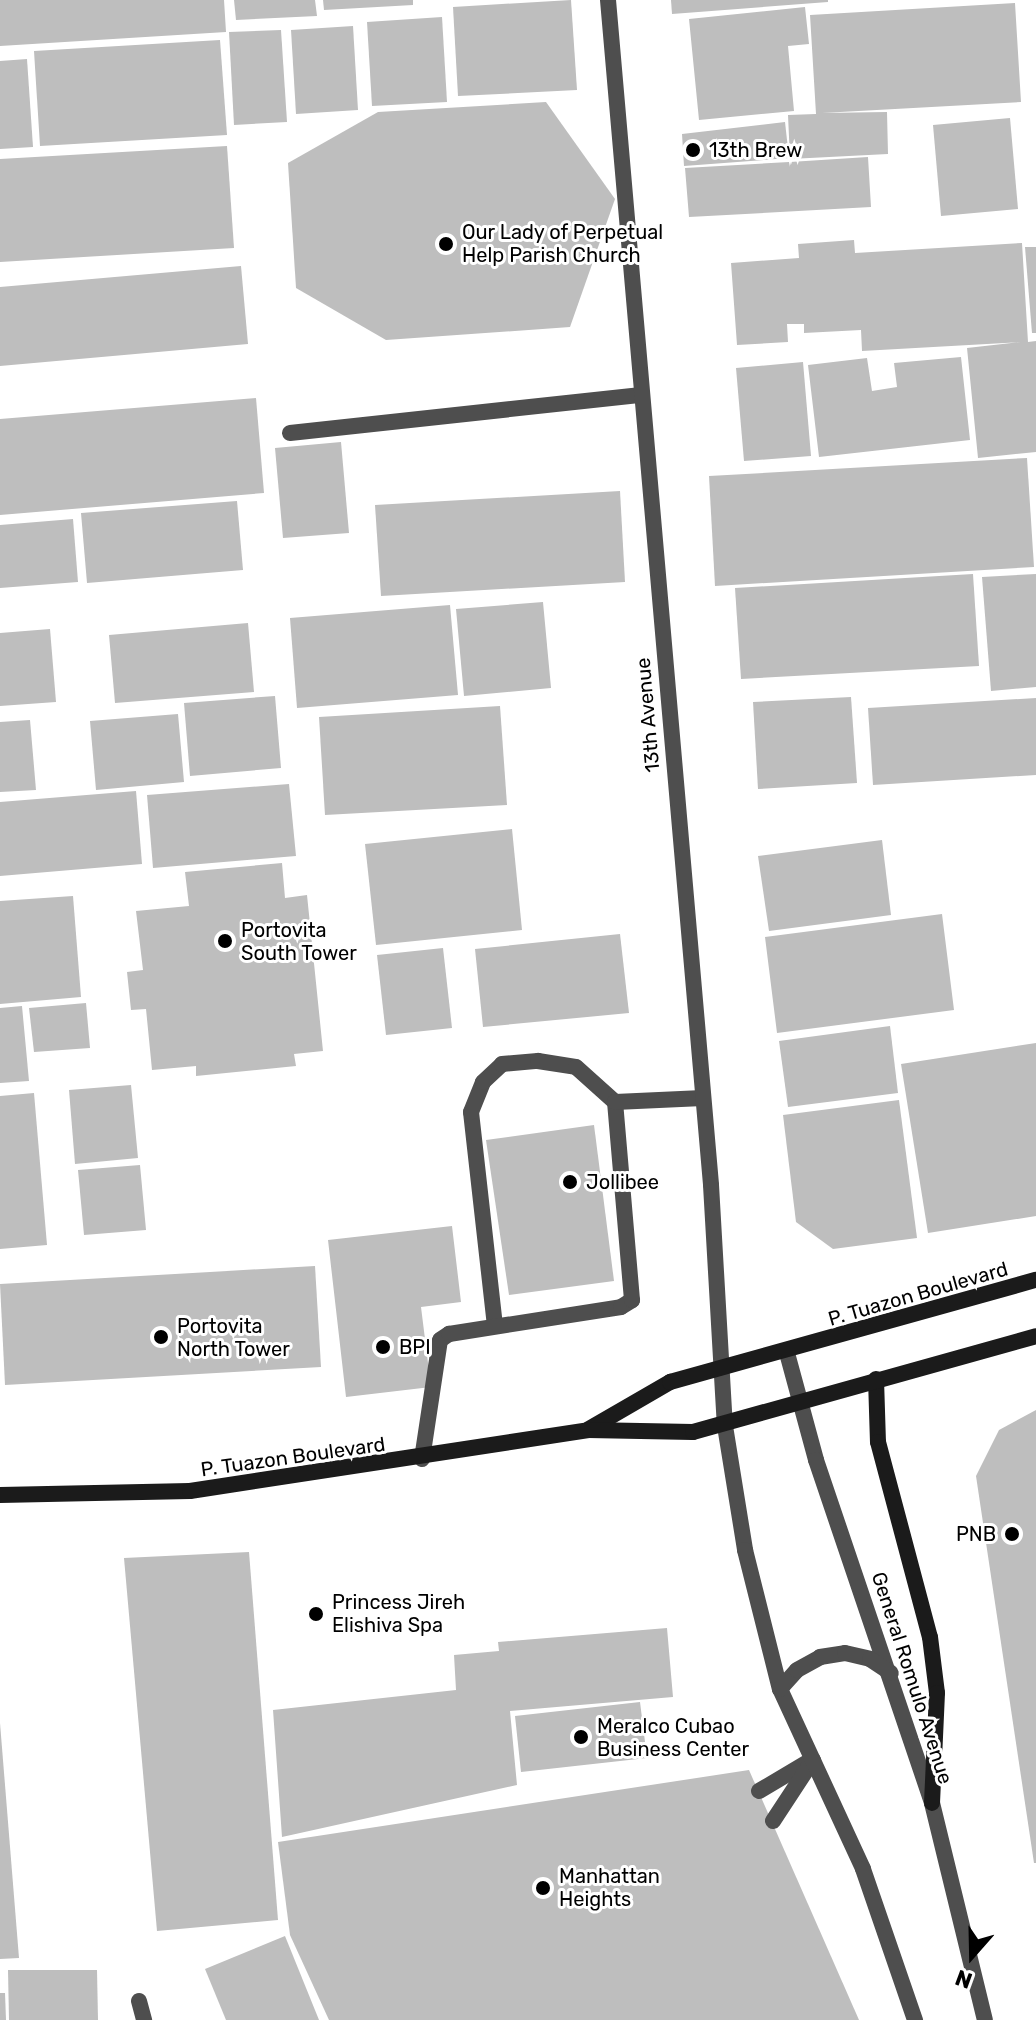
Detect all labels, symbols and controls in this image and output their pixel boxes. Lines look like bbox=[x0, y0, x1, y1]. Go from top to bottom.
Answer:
place label: 13th Brew bbox=[709, 138, 802, 162]
marker: 13th Brew bbox=[684, 141, 702, 159]
place label: Our Lady of Perpetual Help Parish Church bbox=[462, 220, 664, 267]
marker: Our Lady of Perpetual Help Parish Church bbox=[437, 235, 455, 253]
street label: 13th Avenue bbox=[631, 656, 665, 774]
place label: Portovita South Tower bbox=[241, 918, 357, 965]
marker: Portovita South Tower bbox=[216, 932, 234, 950]
place label: Jollibee bbox=[586, 1170, 659, 1194]
marker: Jollibee bbox=[561, 1173, 579, 1191]
street label: P. Tuazon Boulevard bbox=[825, 1257, 1011, 1331]
place label: Portovita North Tower bbox=[177, 1314, 290, 1361]
marker: Portovita North Tower bbox=[152, 1328, 170, 1346]
place label: BPI bbox=[399, 1335, 431, 1359]
marker: BPI bbox=[374, 1338, 392, 1356]
street label: P. Tuazon Boulevard bbox=[199, 1432, 387, 1482]
place label: PNB bbox=[956, 1522, 996, 1546]
marker: PNB bbox=[1003, 1525, 1021, 1543]
street label: General Romulo Avenue bbox=[866, 1569, 958, 1787]
place label: Princess Jireh Elishiva Spa bbox=[332, 1590, 465, 1637]
marker: Princess Jireh Elishiva Spa bbox=[307, 1605, 325, 1623]
place label: Meralco Cubao Business Center bbox=[597, 1714, 749, 1761]
marker: Meralco Cubao Business Center bbox=[572, 1728, 590, 1746]
place label: Manhattan Heights bbox=[559, 1864, 660, 1911]
marker: Manhattan Heights bbox=[534, 1879, 552, 1897]
north arrow bbox=[932, 1916, 1012, 1996]
text: N bbox=[952, 1964, 976, 1994]

